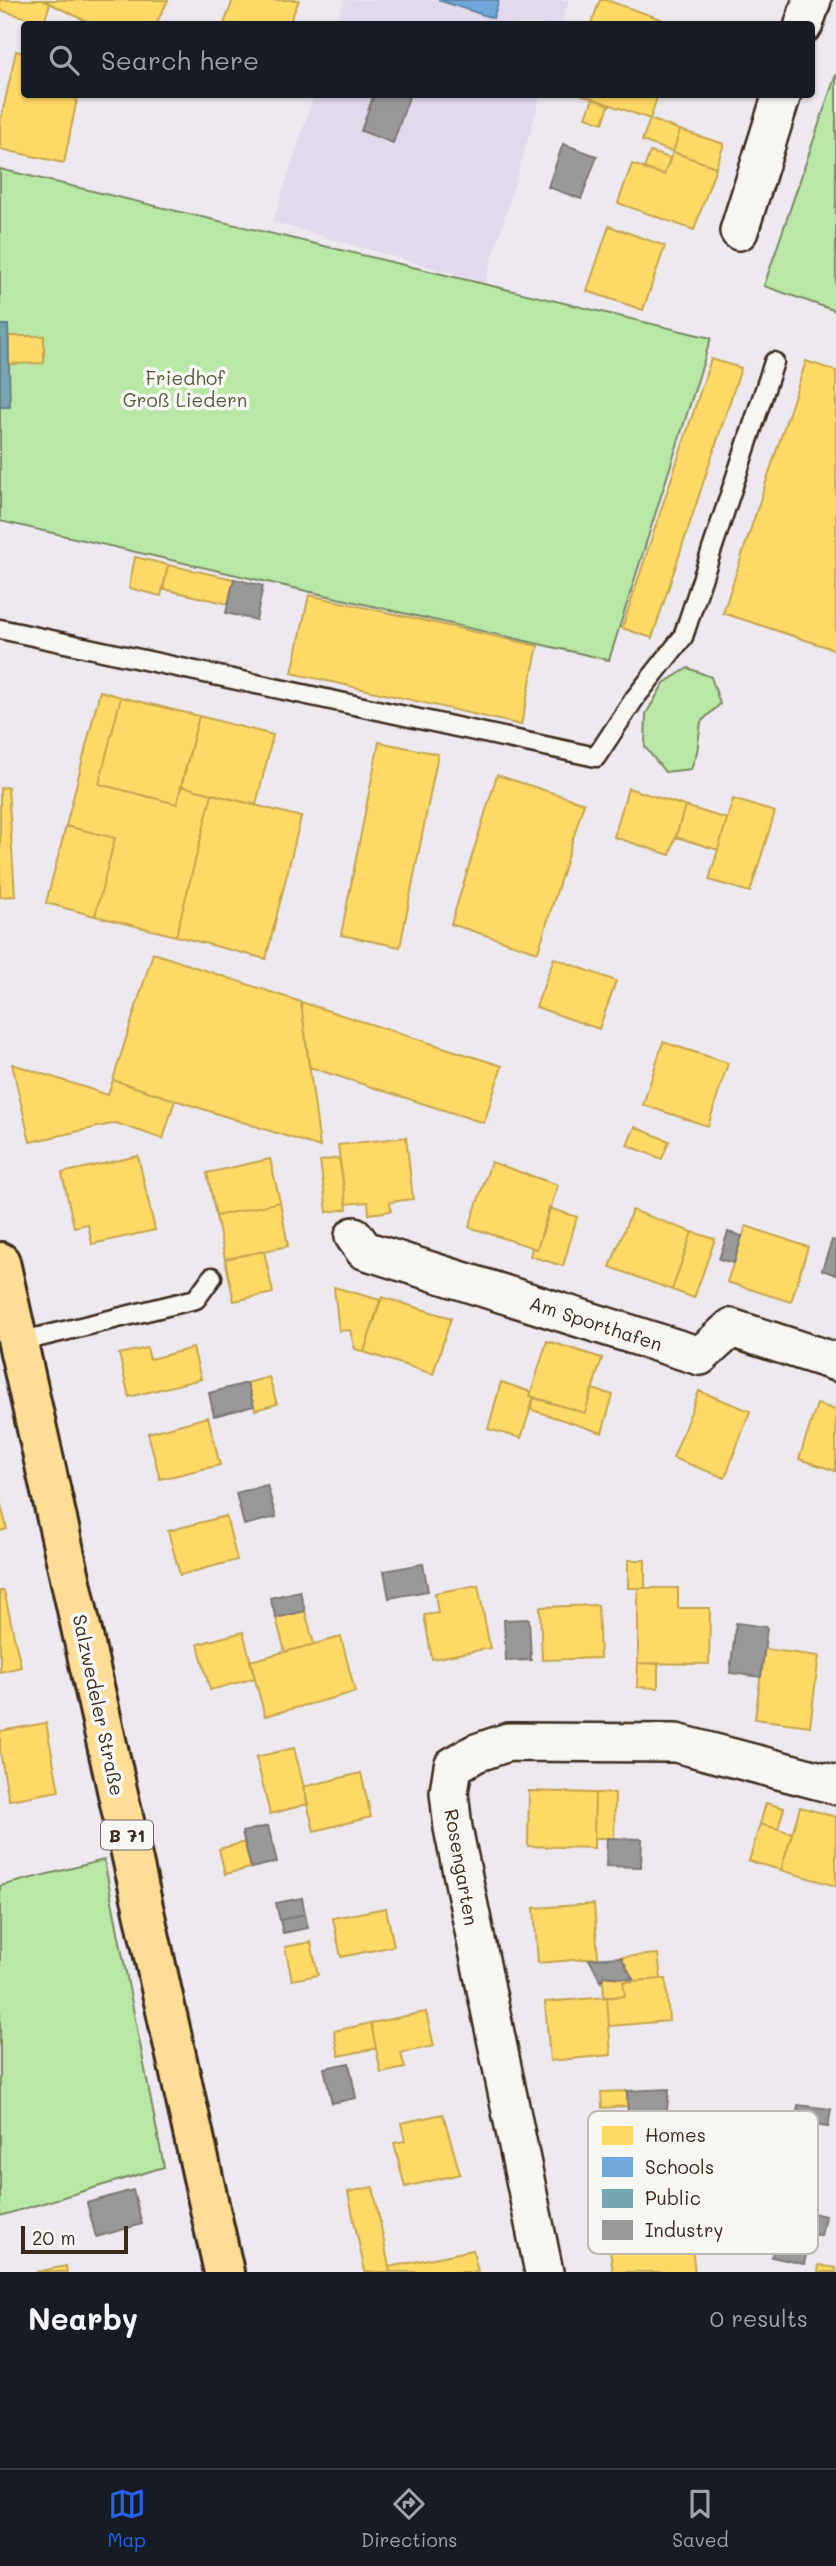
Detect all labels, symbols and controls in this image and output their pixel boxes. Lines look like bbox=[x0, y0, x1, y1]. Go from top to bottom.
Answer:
search box bbox=[21, 21, 815, 98]
icon: search bbox=[45, 41, 83, 79]
text: Search here bbox=[101, 43, 259, 77]
park label: Friedhof Groß Liedern bbox=[123, 365, 247, 412]
street label: Am Sporthafen bbox=[526, 1290, 666, 1356]
street label: Salzwedeler Straße bbox=[68, 1612, 130, 1798]
street label: Rosengarten bbox=[439, 1807, 485, 1927]
road number: B 71 bbox=[101, 1821, 153, 1850]
legend bbox=[588, 2111, 818, 2254]
text: Homes bbox=[645, 2122, 706, 2147]
text: Schools bbox=[645, 2154, 714, 2179]
text: Public bbox=[645, 2185, 701, 2210]
text: Industry bbox=[645, 2217, 723, 2242]
scale bar bbox=[21, 2223, 128, 2255]
text: 20 m bbox=[32, 2225, 76, 2250]
text: Nearby bbox=[28, 2298, 138, 2338]
text: 0 results bbox=[710, 2303, 808, 2333]
tab: Map bbox=[107, 2485, 146, 2552]
tab: Directions bbox=[361, 2485, 457, 2552]
tab: Saved bbox=[672, 2485, 729, 2552]

